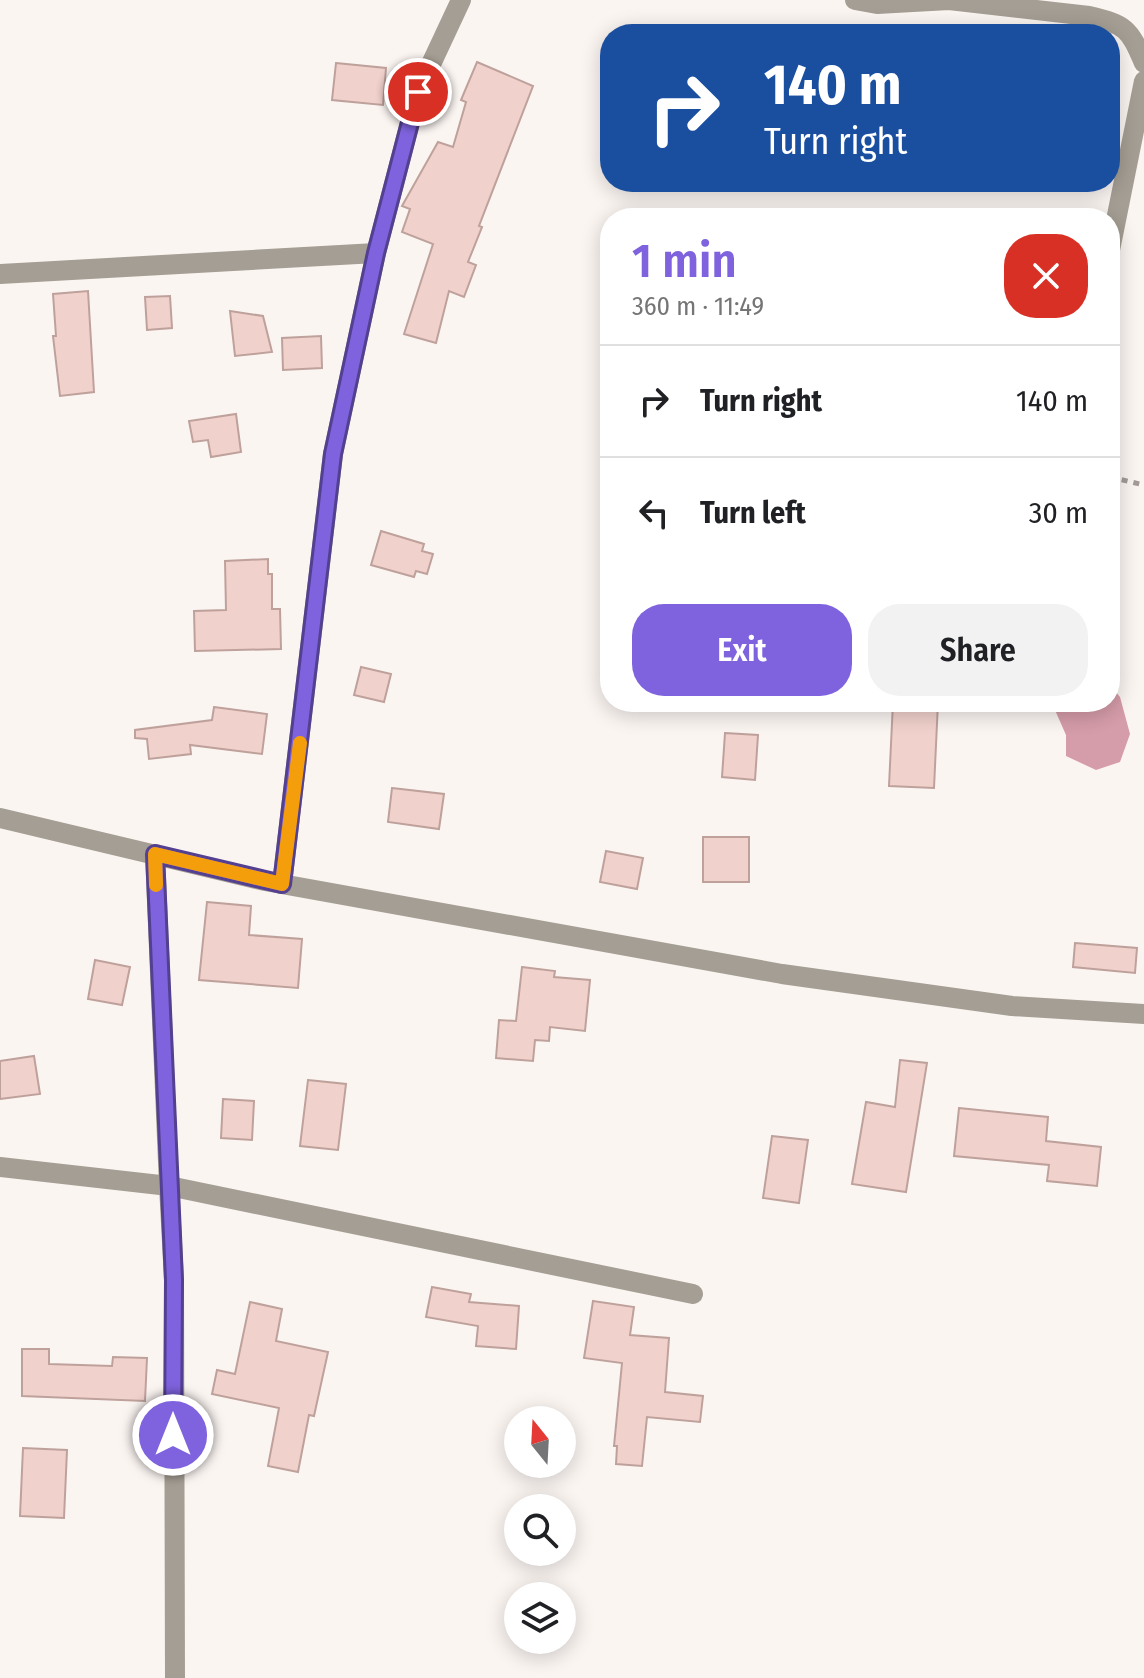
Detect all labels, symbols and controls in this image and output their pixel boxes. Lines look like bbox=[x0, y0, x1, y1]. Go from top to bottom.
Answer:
text: 140 m bbox=[764, 52, 901, 119]
icon: right bbox=[632, 56, 736, 160]
pin bbox=[384, 58, 452, 126]
icon: arrive bbox=[396, 70, 440, 114]
text: Turn right bbox=[764, 120, 907, 164]
text: 1 min bbox=[632, 232, 737, 290]
button: close bbox=[1004, 234, 1088, 318]
text: 360 m · 11:49 bbox=[632, 291, 764, 322]
icon: right bbox=[632, 379, 676, 423]
text: Turn right bbox=[700, 383, 822, 419]
text: 140 m bbox=[1016, 383, 1088, 419]
icon: left bbox=[632, 491, 676, 535]
text: Turn left bbox=[700, 495, 806, 531]
text: 30 m bbox=[1029, 495, 1088, 531]
button: Exit bbox=[632, 604, 852, 696]
button: Share bbox=[868, 604, 1088, 696]
position arrow bbox=[131, 1393, 215, 1477]
north arrow bbox=[504, 1406, 576, 1478]
map controls bbox=[504, 1406, 576, 1654]
button: search bbox=[504, 1494, 576, 1566]
button: layers bbox=[504, 1582, 576, 1654]

